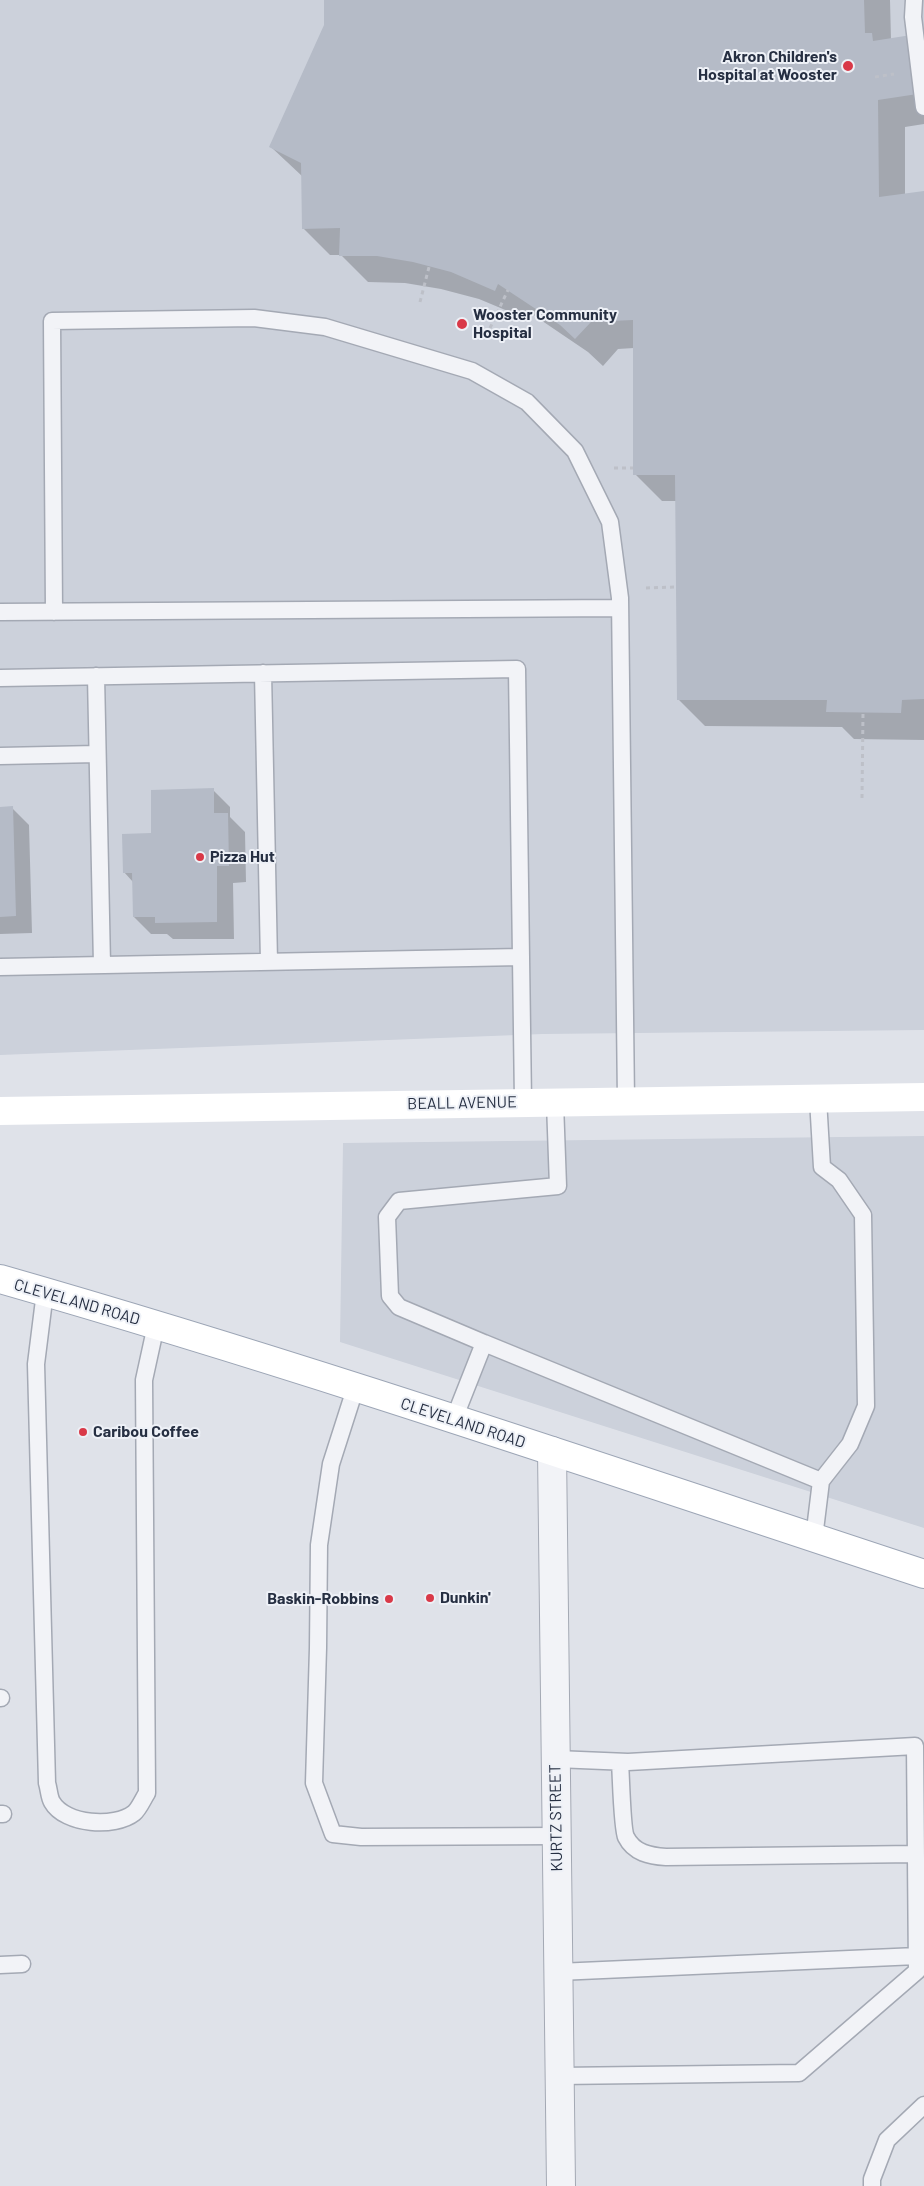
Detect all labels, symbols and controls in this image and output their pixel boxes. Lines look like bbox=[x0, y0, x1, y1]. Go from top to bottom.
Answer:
place label: Akron Children's Hospital at Wooster bbox=[698, 47, 837, 85]
marker: Akron Children's Hospital at Wooster bbox=[841, 59, 855, 73]
place label: Wooster Community Hospital bbox=[473, 305, 617, 343]
marker: Wooster Community Hospital bbox=[455, 317, 469, 331]
place label: Pizza Hut bbox=[210, 847, 275, 867]
marker: Pizza Hut bbox=[194, 851, 206, 863]
street label: BEALL AVENUE bbox=[407, 1092, 517, 1114]
street label: CLEVELAND ROAD bbox=[12, 1275, 142, 1329]
street label: CLEVELAND ROAD bbox=[398, 1394, 528, 1452]
place label: Caribou Coffee bbox=[93, 1422, 199, 1442]
marker: Caribou Coffee bbox=[77, 1426, 89, 1438]
place label: Dunkin' bbox=[440, 1588, 491, 1608]
place label: Baskin-Robbins bbox=[267, 1589, 379, 1609]
marker: Dunkin' bbox=[424, 1592, 436, 1604]
marker: Baskin-Robbins bbox=[383, 1593, 395, 1605]
street label: KURTZ STREET bbox=[545, 1764, 567, 1872]

